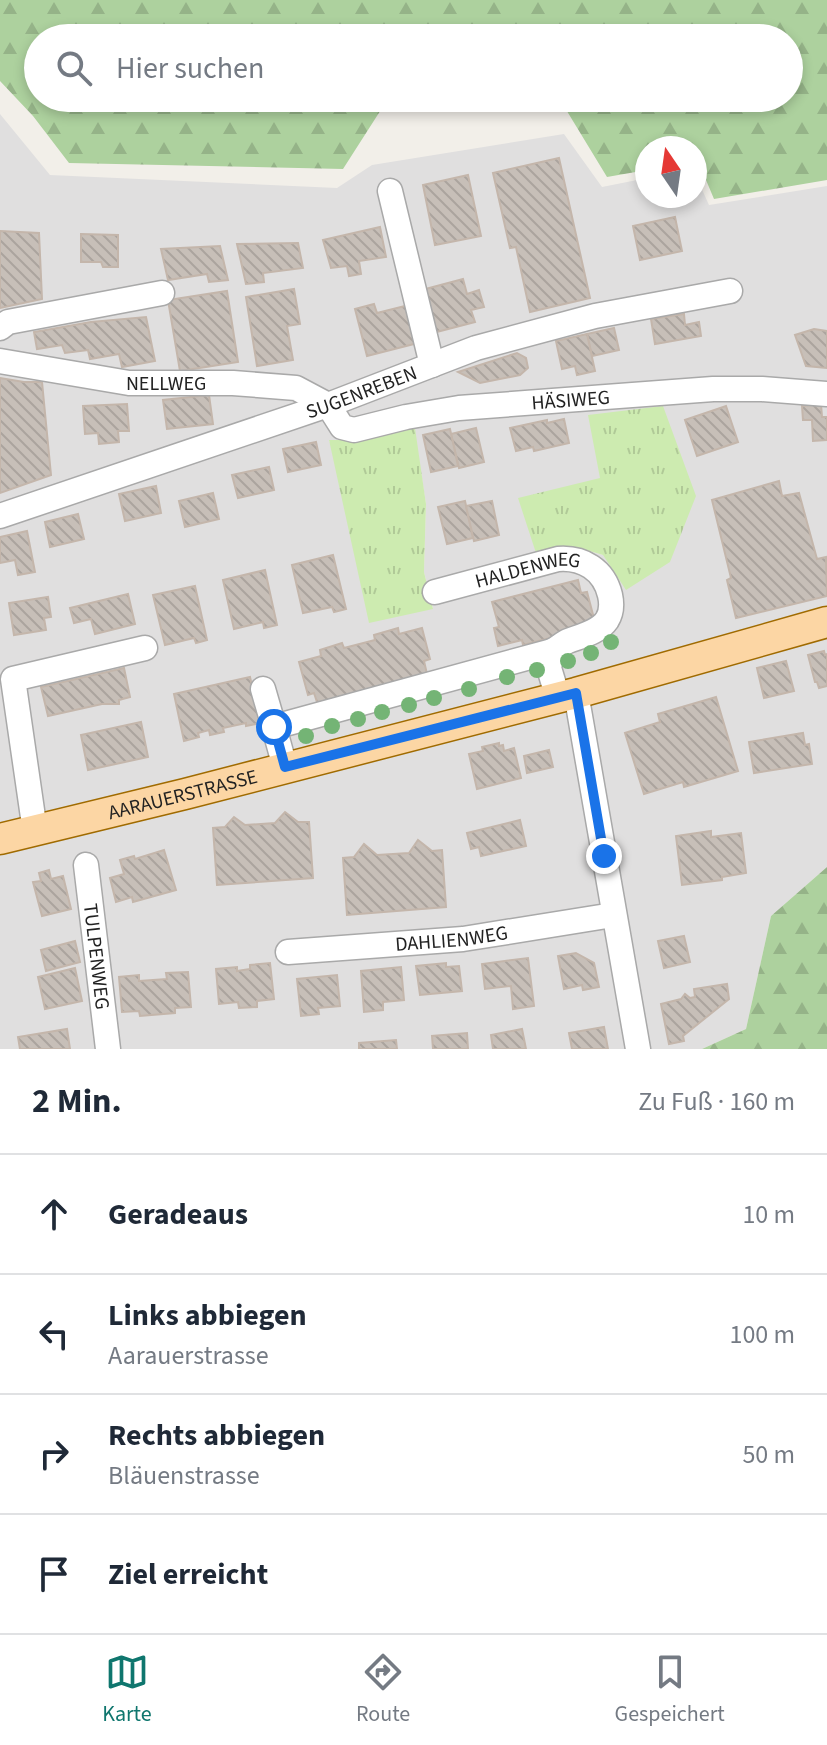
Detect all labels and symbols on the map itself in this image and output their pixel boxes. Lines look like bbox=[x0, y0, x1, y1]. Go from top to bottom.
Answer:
north arrow bbox=[635, 136, 707, 208]
street label: SUGENREBEN bbox=[302, 359, 421, 426]
street label: NELLWEG bbox=[126, 370, 206, 398]
street label: HÄSIWEG bbox=[530, 384, 611, 418]
street label: HALDENWEG bbox=[472, 546, 583, 596]
route start bbox=[256, 709, 292, 745]
street label: AARAUERSTRASSE bbox=[105, 763, 260, 827]
route end bbox=[586, 838, 622, 874]
street label: TULPENWEG bbox=[76, 902, 116, 1011]
street label: DAHLIENWEG bbox=[394, 919, 510, 959]

